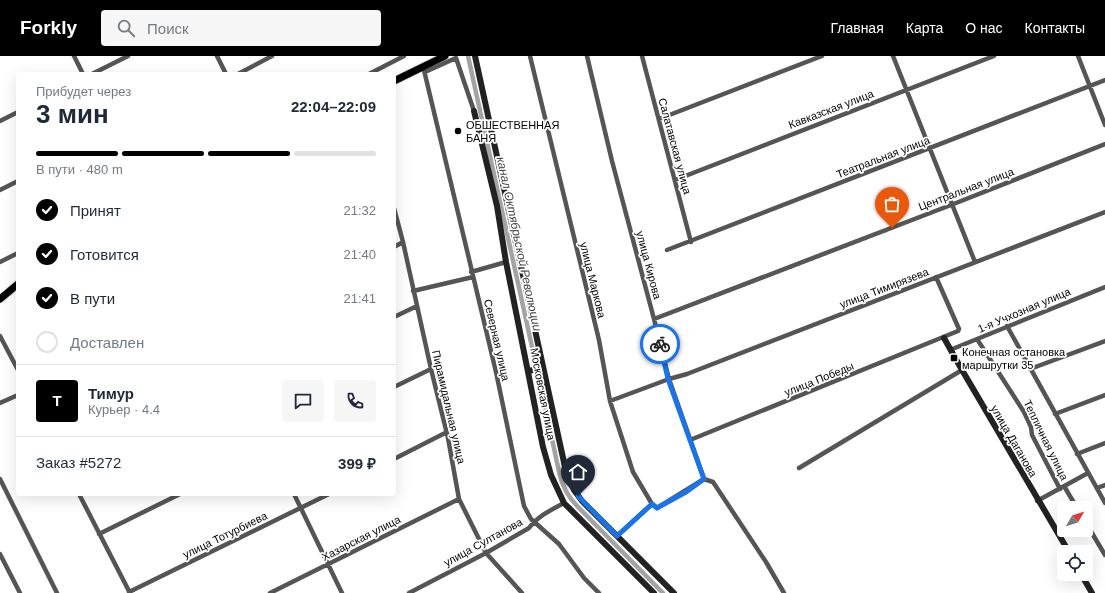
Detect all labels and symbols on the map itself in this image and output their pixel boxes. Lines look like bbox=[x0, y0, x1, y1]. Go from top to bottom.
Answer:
street label: Кавказская улица bbox=[787, 87, 876, 131]
street label: Салатавская улица bbox=[656, 97, 694, 196]
place label: ОБШЕСТВЕННАЯ БАНЯ bbox=[466, 119, 559, 144]
marker: ОБШЕСТВЕННАЯ БАНЯ bbox=[453, 126, 463, 136]
street label: Театральная улица bbox=[835, 133, 932, 180]
water label: канал Октябрьской Революции bbox=[494, 155, 544, 333]
street label: Центральная улица bbox=[917, 165, 1016, 213]
pin bbox=[875, 187, 909, 228]
street label: улица Кирова bbox=[634, 230, 664, 301]
street label: улица Маркова bbox=[578, 241, 608, 320]
street label: улица Тимирязева bbox=[838, 265, 931, 310]
street label: 1-я Учхозная улица bbox=[976, 285, 1073, 335]
street label: Северная улица bbox=[482, 298, 512, 383]
courier bbox=[640, 324, 680, 364]
place label: Конечная остановка маршрутки 35 bbox=[962, 346, 1066, 371]
street label: Московская улица bbox=[528, 347, 558, 442]
street label: Пирамидальная улица bbox=[430, 349, 468, 466]
marker: Конечная остановка маршрутки 35 bbox=[949, 353, 959, 363]
street label: улица Победы bbox=[783, 360, 855, 398]
street label: Тепличная улица bbox=[1021, 398, 1071, 483]
street label: улица Даганова bbox=[989, 403, 1040, 480]
pin bbox=[561, 455, 595, 496]
north arrow bbox=[1057, 501, 1093, 537]
street label: улица Тотурбиева bbox=[181, 509, 270, 561]
street label: Хазарская улица bbox=[320, 513, 403, 563]
street label: улица Султанова bbox=[442, 515, 525, 569]

